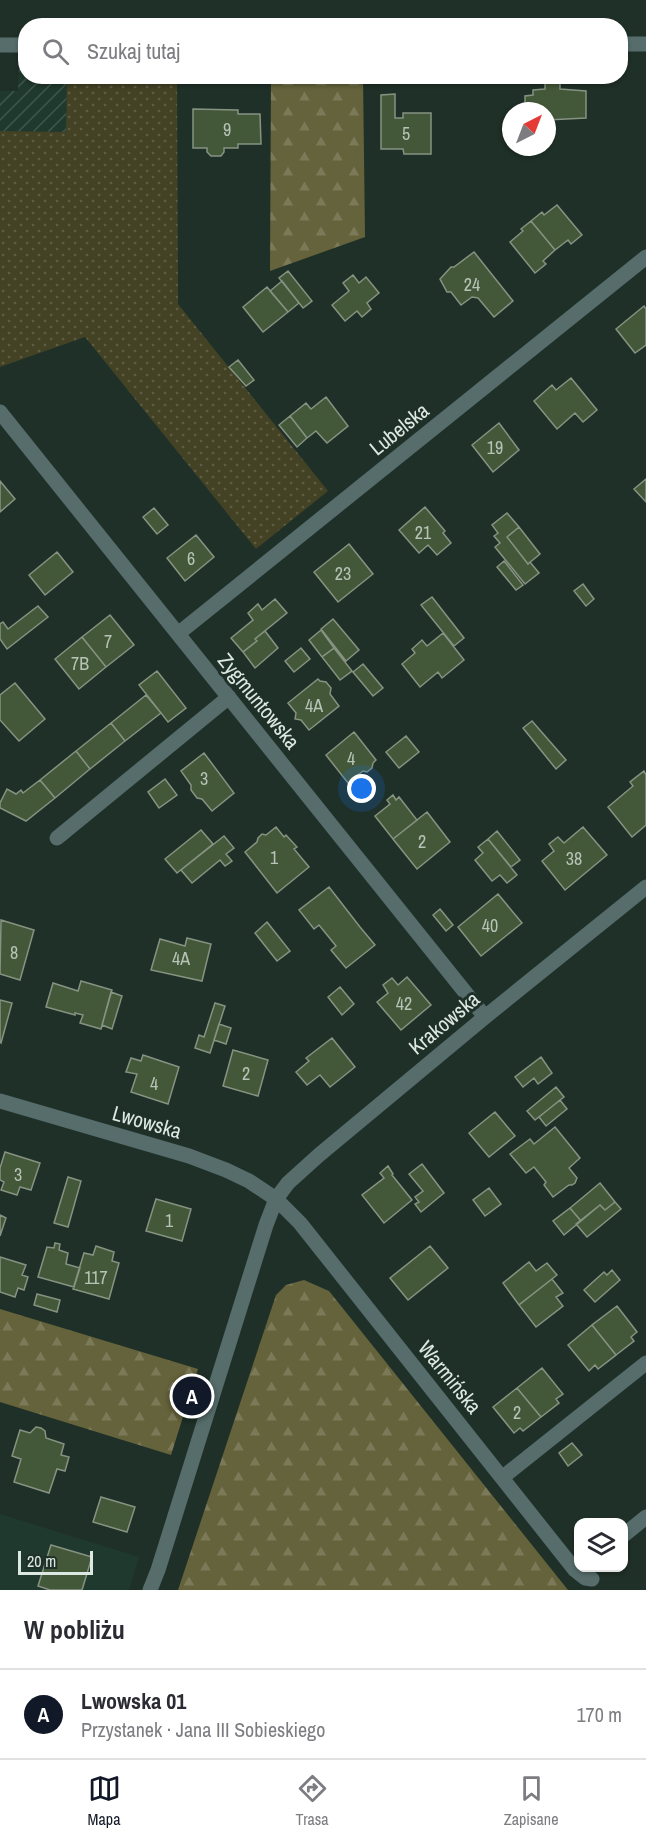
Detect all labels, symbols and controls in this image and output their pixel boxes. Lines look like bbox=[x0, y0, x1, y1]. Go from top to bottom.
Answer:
search box bbox=[18, 18, 628, 84]
icon: search bbox=[39, 35, 72, 68]
text: Szukaj tutaj bbox=[87, 36, 180, 66]
north arrow bbox=[502, 102, 556, 156]
house number: 9 bbox=[223, 117, 231, 142]
house number: 5 bbox=[402, 121, 410, 146]
house number: 24 bbox=[464, 272, 480, 297]
street label: Lubelska bbox=[363, 396, 435, 462]
house number: 19 bbox=[487, 435, 503, 460]
house number: 21 bbox=[415, 520, 432, 545]
house number: 6 bbox=[187, 546, 195, 571]
house number: 23 bbox=[335, 561, 351, 586]
house number: 7 bbox=[104, 629, 112, 654]
street label: Zygmuntowska bbox=[211, 647, 307, 755]
house number: 7B bbox=[71, 651, 89, 676]
house number: 4A bbox=[305, 693, 323, 718]
house number: 4 bbox=[347, 746, 355, 771]
house number: 3 bbox=[200, 766, 208, 791]
your location bbox=[347, 774, 376, 803]
house number: 2 bbox=[418, 829, 426, 854]
house number: 1 bbox=[270, 845, 279, 870]
house number: 38 bbox=[566, 846, 582, 871]
house number: 40 bbox=[482, 913, 498, 938]
house number: 8 bbox=[10, 940, 18, 965]
house number: 4A bbox=[172, 946, 190, 971]
street label: Krakowska bbox=[402, 985, 486, 1061]
house number: 42 bbox=[396, 991, 412, 1016]
house number: 2 bbox=[242, 1061, 250, 1086]
house number: 4 bbox=[150, 1071, 158, 1096]
street label: Lwowska bbox=[109, 1098, 185, 1146]
house number: 3 bbox=[14, 1162, 22, 1187]
house number: 1 bbox=[165, 1208, 174, 1233]
house number: 117 bbox=[84, 1265, 108, 1290]
street label: Warmińska bbox=[412, 1334, 489, 1420]
pin: A bbox=[172, 1374, 212, 1418]
house number: 2 bbox=[513, 1400, 521, 1425]
map controls bbox=[574, 1518, 628, 1572]
button: layers bbox=[574, 1518, 628, 1572]
scale bar bbox=[18, 1548, 93, 1576]
text: 20 m bbox=[27, 1550, 56, 1572]
text: W pobliżu bbox=[24, 1612, 125, 1647]
text: Lwowska 01 bbox=[81, 1686, 186, 1716]
text: A bbox=[38, 1701, 49, 1728]
text: 170 m bbox=[576, 1701, 622, 1728]
text: Przystanek · Jana III Sobieskiego bbox=[81, 1716, 325, 1743]
tab: Mapa bbox=[88, 1772, 121, 1830]
tab: Trasa bbox=[296, 1772, 329, 1830]
tab: Zapisane bbox=[504, 1772, 558, 1830]

